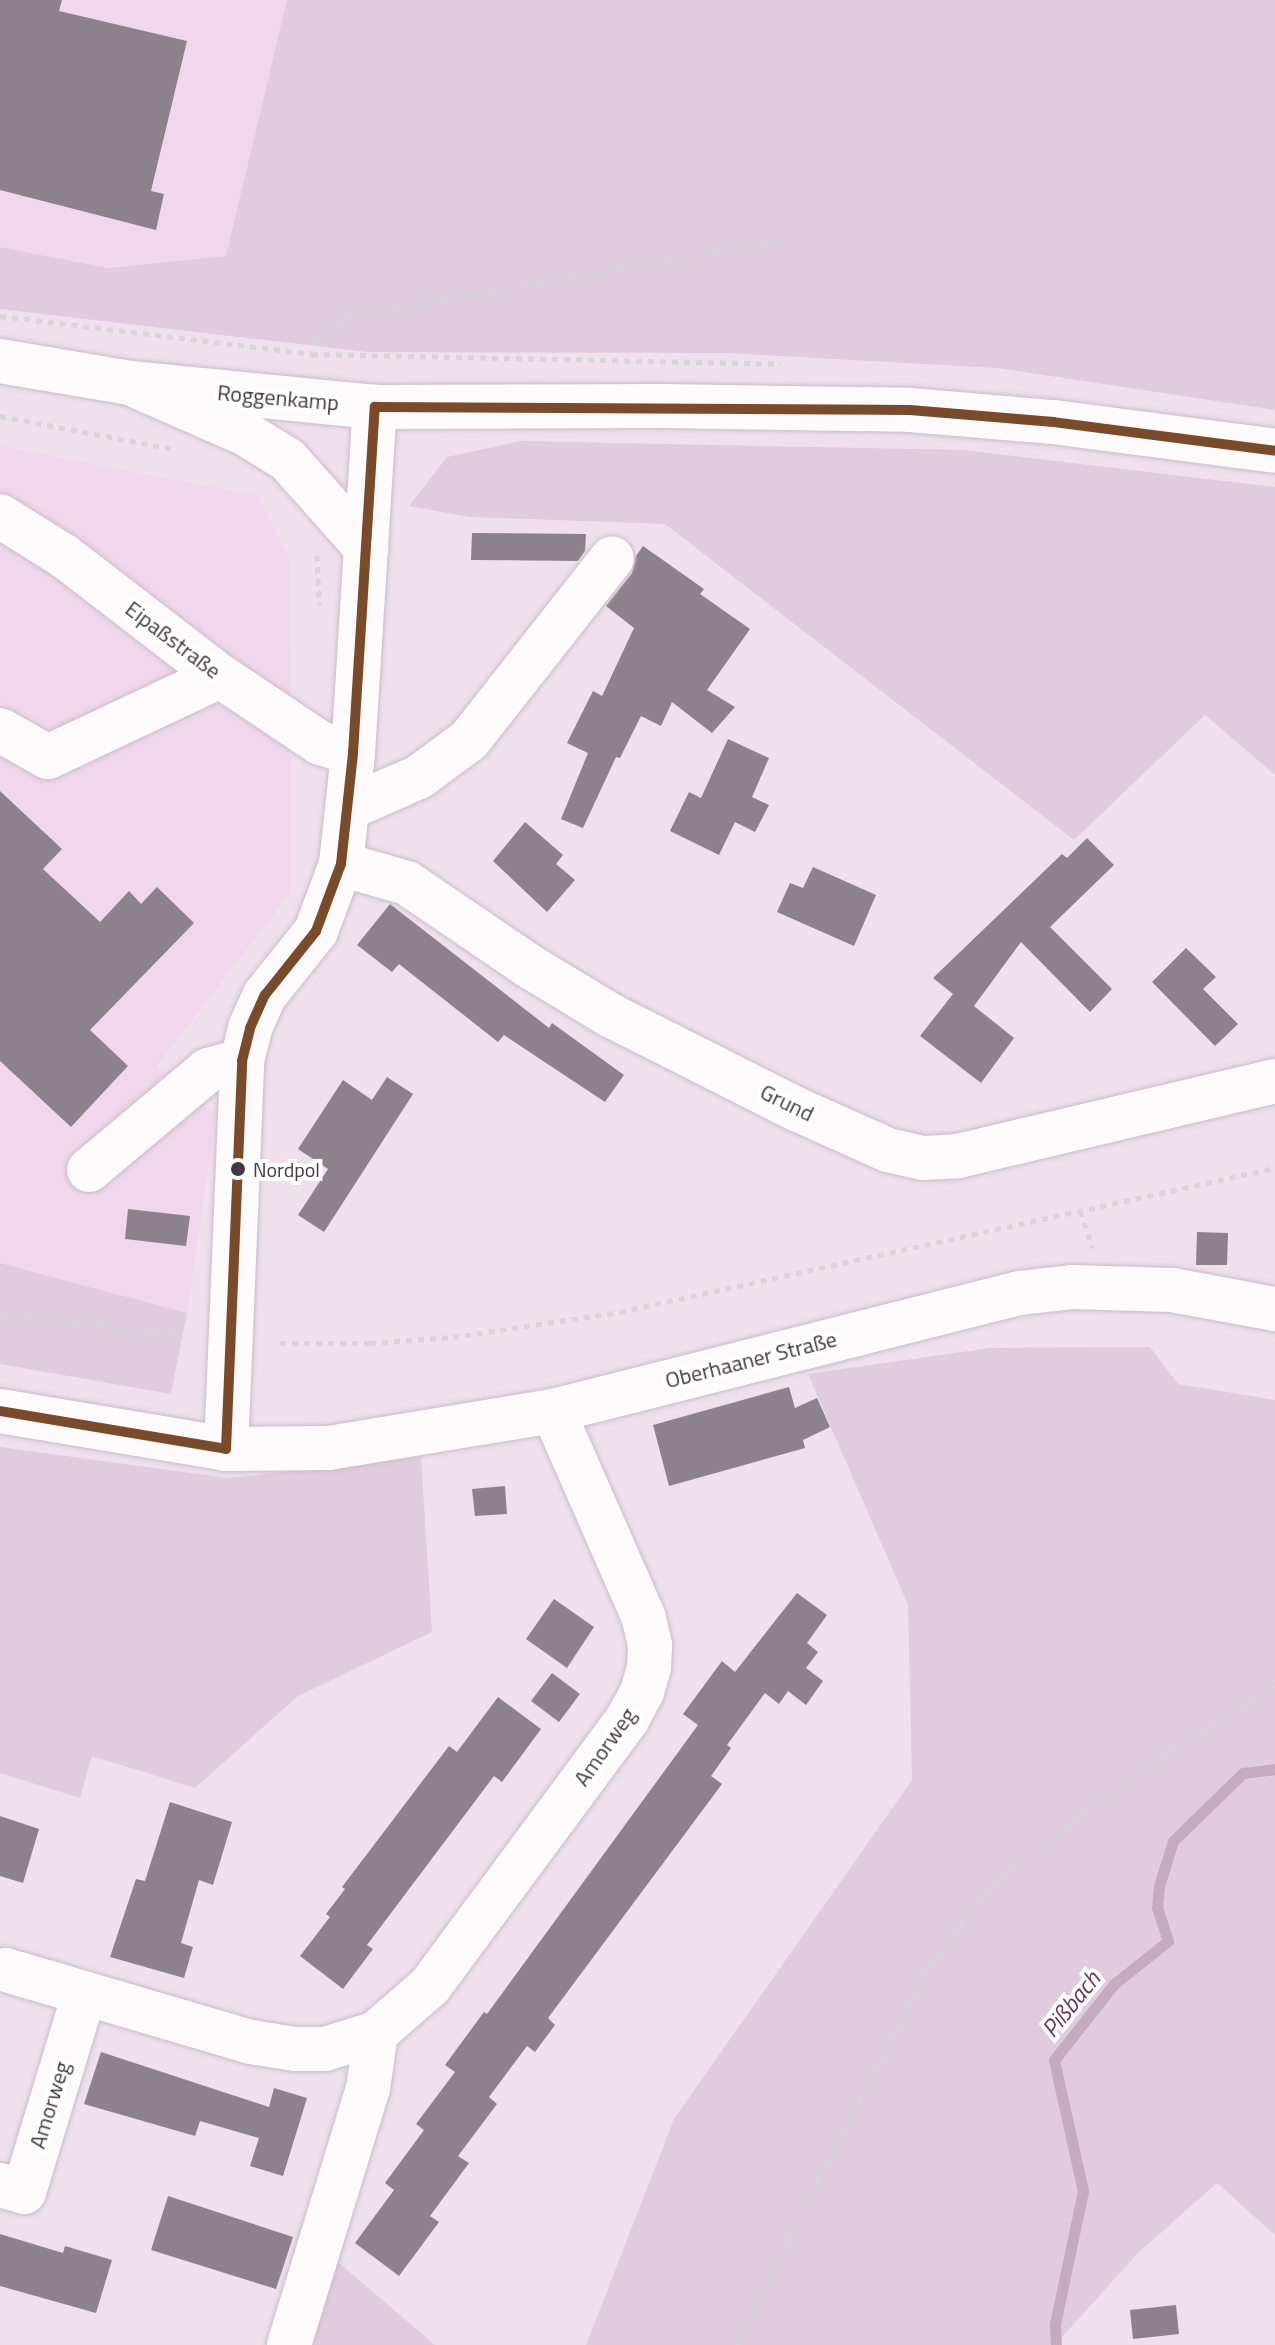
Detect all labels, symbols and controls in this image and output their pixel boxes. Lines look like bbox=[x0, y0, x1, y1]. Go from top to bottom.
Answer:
street label: Roggenkamp bbox=[216, 380, 340, 416]
street label: Eipaßstraße bbox=[120, 596, 226, 684]
street label: Grund bbox=[756, 1079, 818, 1127]
place label: Nordpol bbox=[253, 1157, 320, 1181]
marker: Nordpol bbox=[230, 1161, 246, 1177]
street label: Oberhaaner Straße bbox=[662, 1326, 840, 1394]
street label: Amorweg bbox=[568, 1703, 642, 1791]
water label: Pißbach bbox=[1036, 1965, 1106, 2043]
street label: Amorweg bbox=[24, 2058, 76, 2152]

